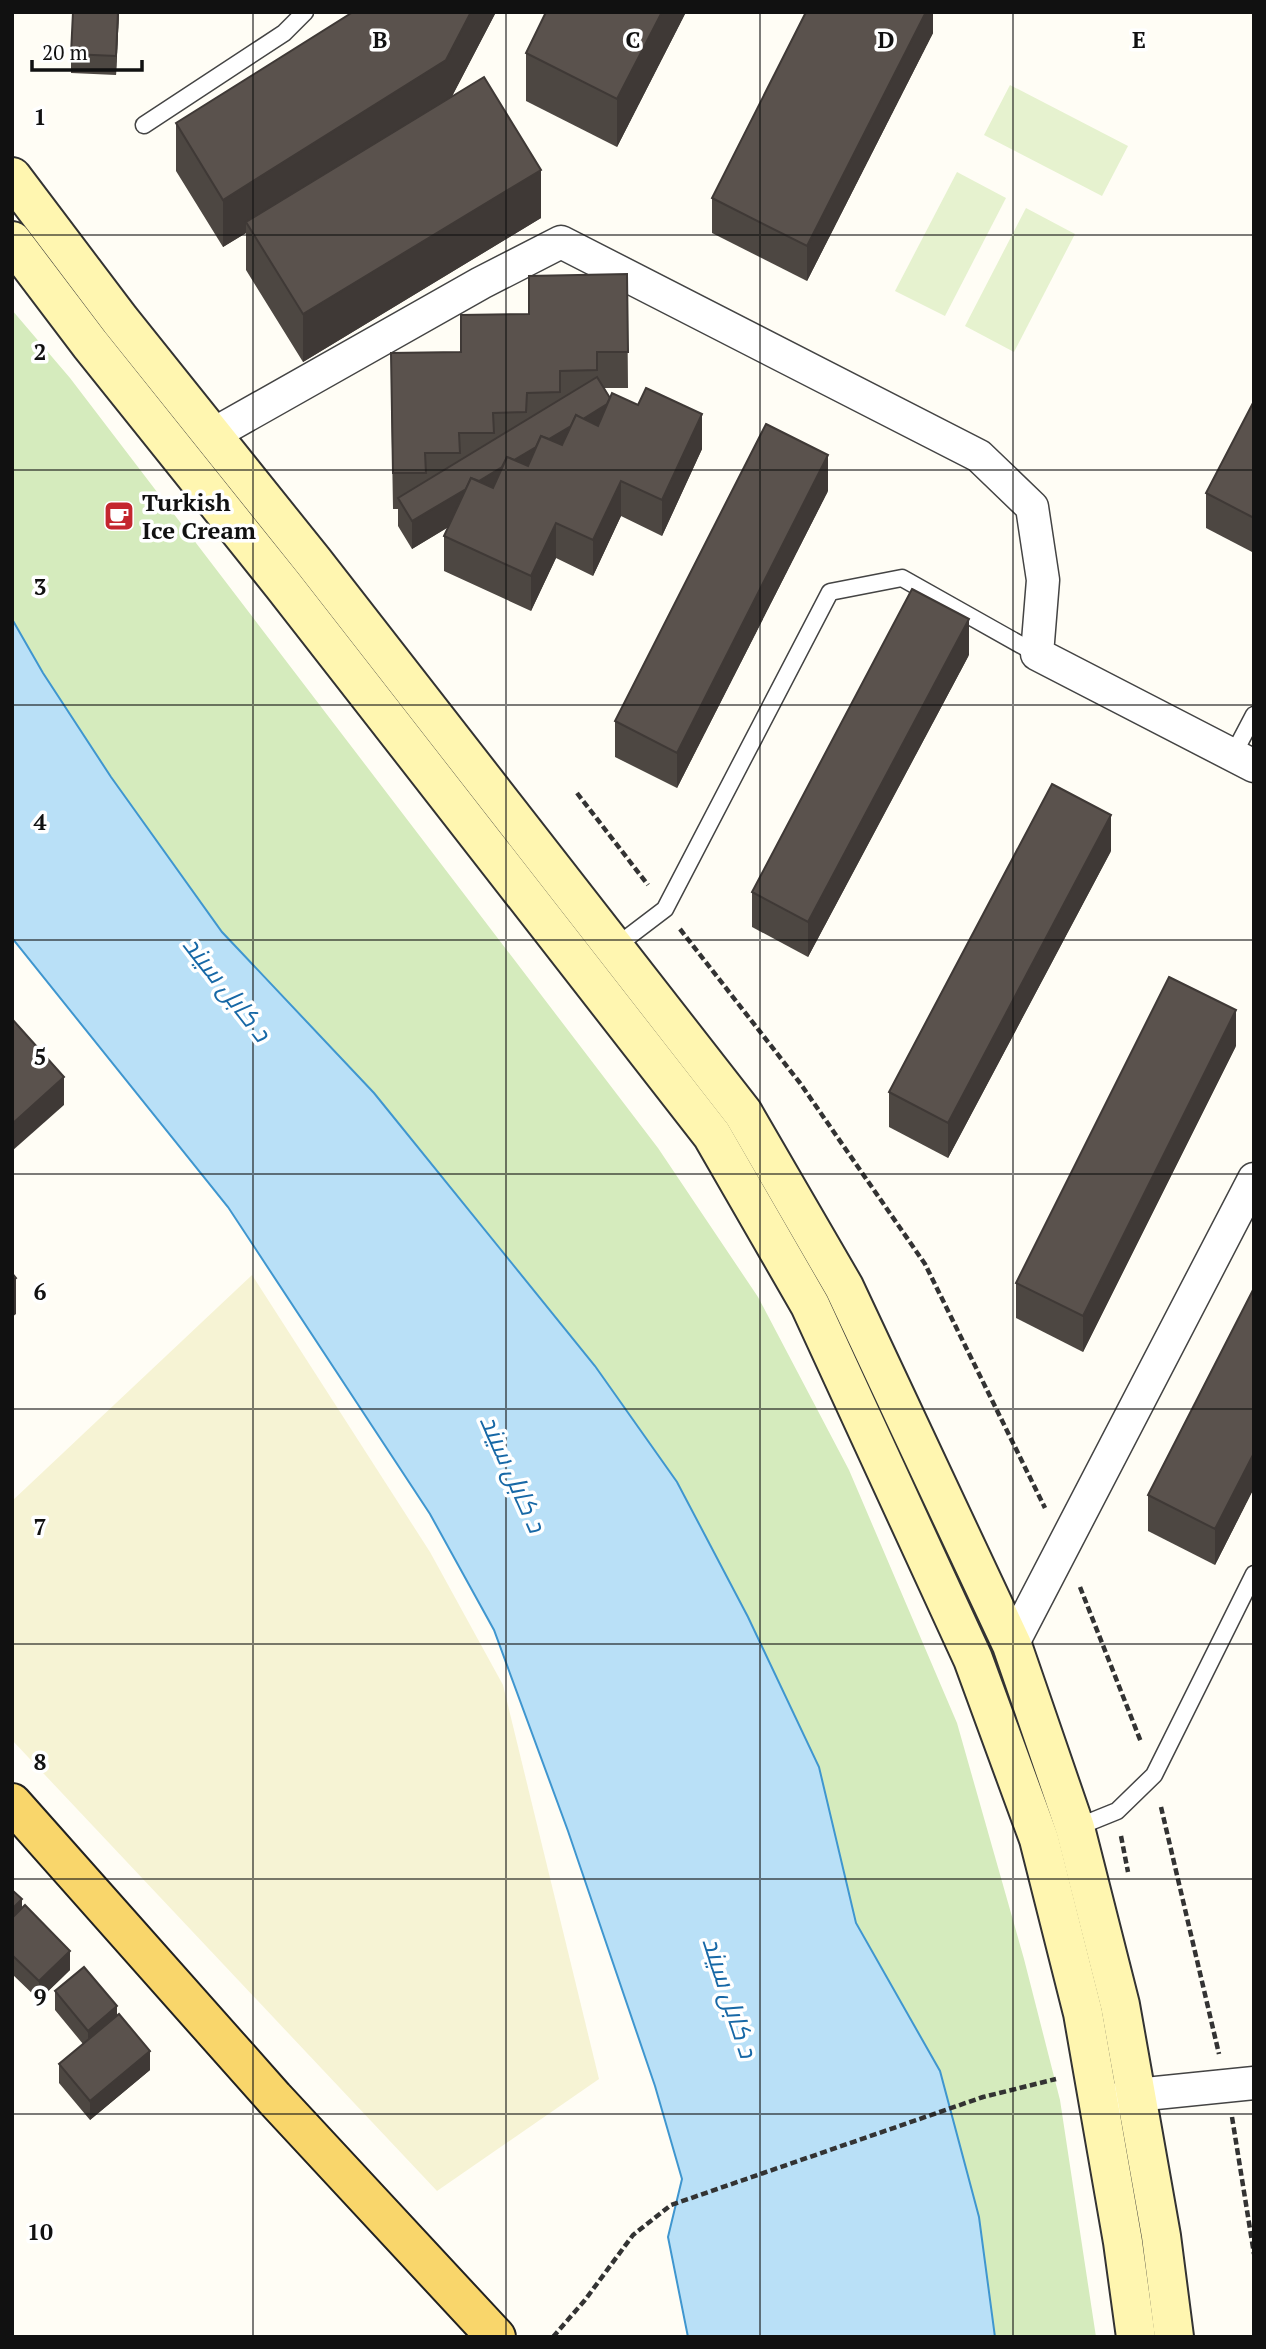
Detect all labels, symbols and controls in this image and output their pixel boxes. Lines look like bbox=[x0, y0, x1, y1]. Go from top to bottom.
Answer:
text: B bbox=[373, 24, 388, 55]
text: C bbox=[626, 24, 641, 55]
text: D bbox=[878, 24, 895, 55]
text: E bbox=[1132, 24, 1146, 55]
scale bar bbox=[32, 28, 142, 72]
text: 20 m bbox=[42, 38, 88, 66]
text: 1 bbox=[34, 101, 47, 132]
text: 2 bbox=[34, 336, 47, 367]
place label: Turkish Ice Cream bbox=[142, 486, 256, 546]
cafe icon: Turkish Ice Cream bbox=[102, 499, 136, 533]
text: 3 bbox=[34, 571, 47, 602]
text: 4 bbox=[34, 806, 47, 837]
water label: د کابل سيند bbox=[176, 928, 281, 1049]
text: 5 bbox=[34, 1041, 47, 1072]
text: 6 bbox=[34, 1276, 47, 1307]
water label: د کابل سيند bbox=[473, 1409, 556, 1538]
text: 7 bbox=[34, 1511, 47, 1542]
text: 8 bbox=[34, 1746, 47, 1777]
water label: د کابل سيند bbox=[696, 1932, 767, 2063]
text: 9 bbox=[34, 1981, 47, 2012]
text: 10 bbox=[27, 2216, 53, 2247]

